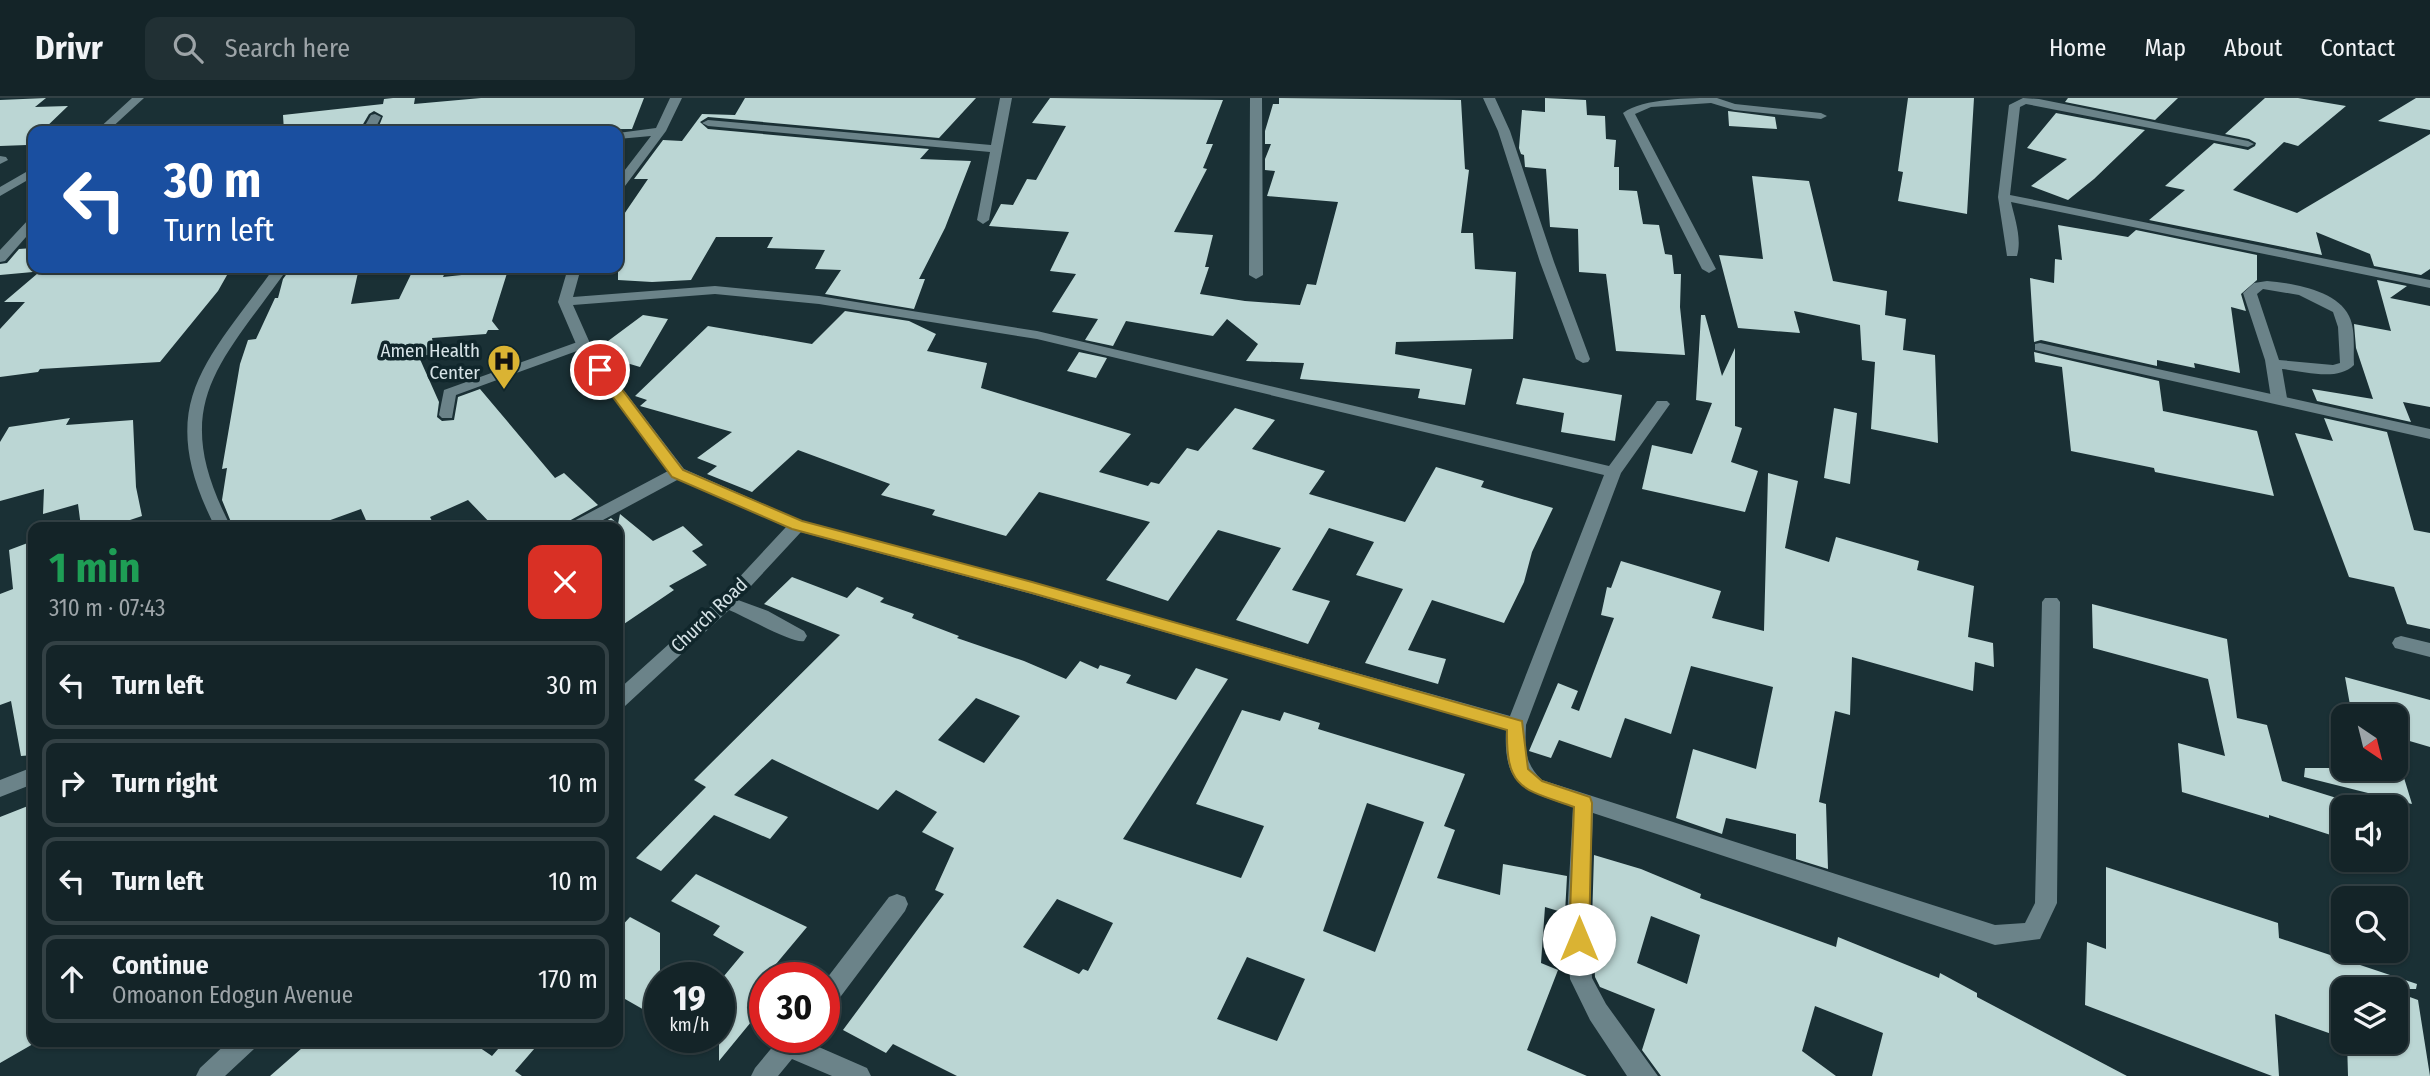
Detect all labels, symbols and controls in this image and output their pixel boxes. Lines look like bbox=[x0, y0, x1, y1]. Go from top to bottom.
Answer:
search box bbox=[145, 17, 635, 80]
text: Drivr bbox=[35, 28, 103, 68]
icon: search bbox=[169, 29, 207, 67]
text: Search here bbox=[225, 33, 350, 64]
text: Home bbox=[2049, 34, 2106, 62]
text: Map bbox=[2144, 34, 2186, 62]
text: About bbox=[2224, 34, 2282, 62]
text: Contact bbox=[2320, 34, 2395, 62]
text: 30 m bbox=[164, 151, 262, 210]
icon: left bbox=[49, 154, 140, 245]
text: Turn left bbox=[164, 211, 274, 249]
place label: Amen Health Center bbox=[380, 339, 480, 384]
pin bbox=[570, 340, 630, 400]
hospital icon: Amen Health Center bbox=[485, 342, 523, 391]
icon: arrive bbox=[581, 351, 619, 389]
text: 1 min bbox=[49, 543, 140, 593]
button: close bbox=[528, 545, 602, 619]
street label: Church Road bbox=[666, 573, 752, 657]
text: 310 m · 07:43 bbox=[49, 594, 165, 622]
icon: left bbox=[53, 666, 91, 704]
text: Turn left bbox=[112, 670, 204, 701]
text: 30 m bbox=[547, 670, 598, 701]
north arrow bbox=[2331, 704, 2408, 780]
map controls bbox=[2331, 704, 2408, 1054]
icon: right bbox=[53, 764, 91, 802]
text: Turn right bbox=[112, 768, 218, 799]
text: 10 m bbox=[548, 768, 598, 799]
button: sound bbox=[2331, 795, 2408, 872]
icon: left bbox=[53, 862, 91, 900]
text: Turn left bbox=[112, 866, 204, 897]
text: 10 m bbox=[548, 866, 598, 897]
button: search bbox=[2331, 886, 2408, 963]
position arrow bbox=[1542, 902, 1616, 976]
text: Continue bbox=[112, 950, 209, 981]
icon: ahead bbox=[53, 960, 91, 998]
speed limit sign: 30 bbox=[749, 962, 840, 1053]
text: 170 m bbox=[538, 964, 598, 995]
text: 19 bbox=[673, 977, 706, 1019]
button: layers bbox=[2331, 977, 2408, 1054]
text: Omoanon Edogun Avenue bbox=[112, 981, 353, 1009]
text: km/h bbox=[669, 1014, 710, 1036]

